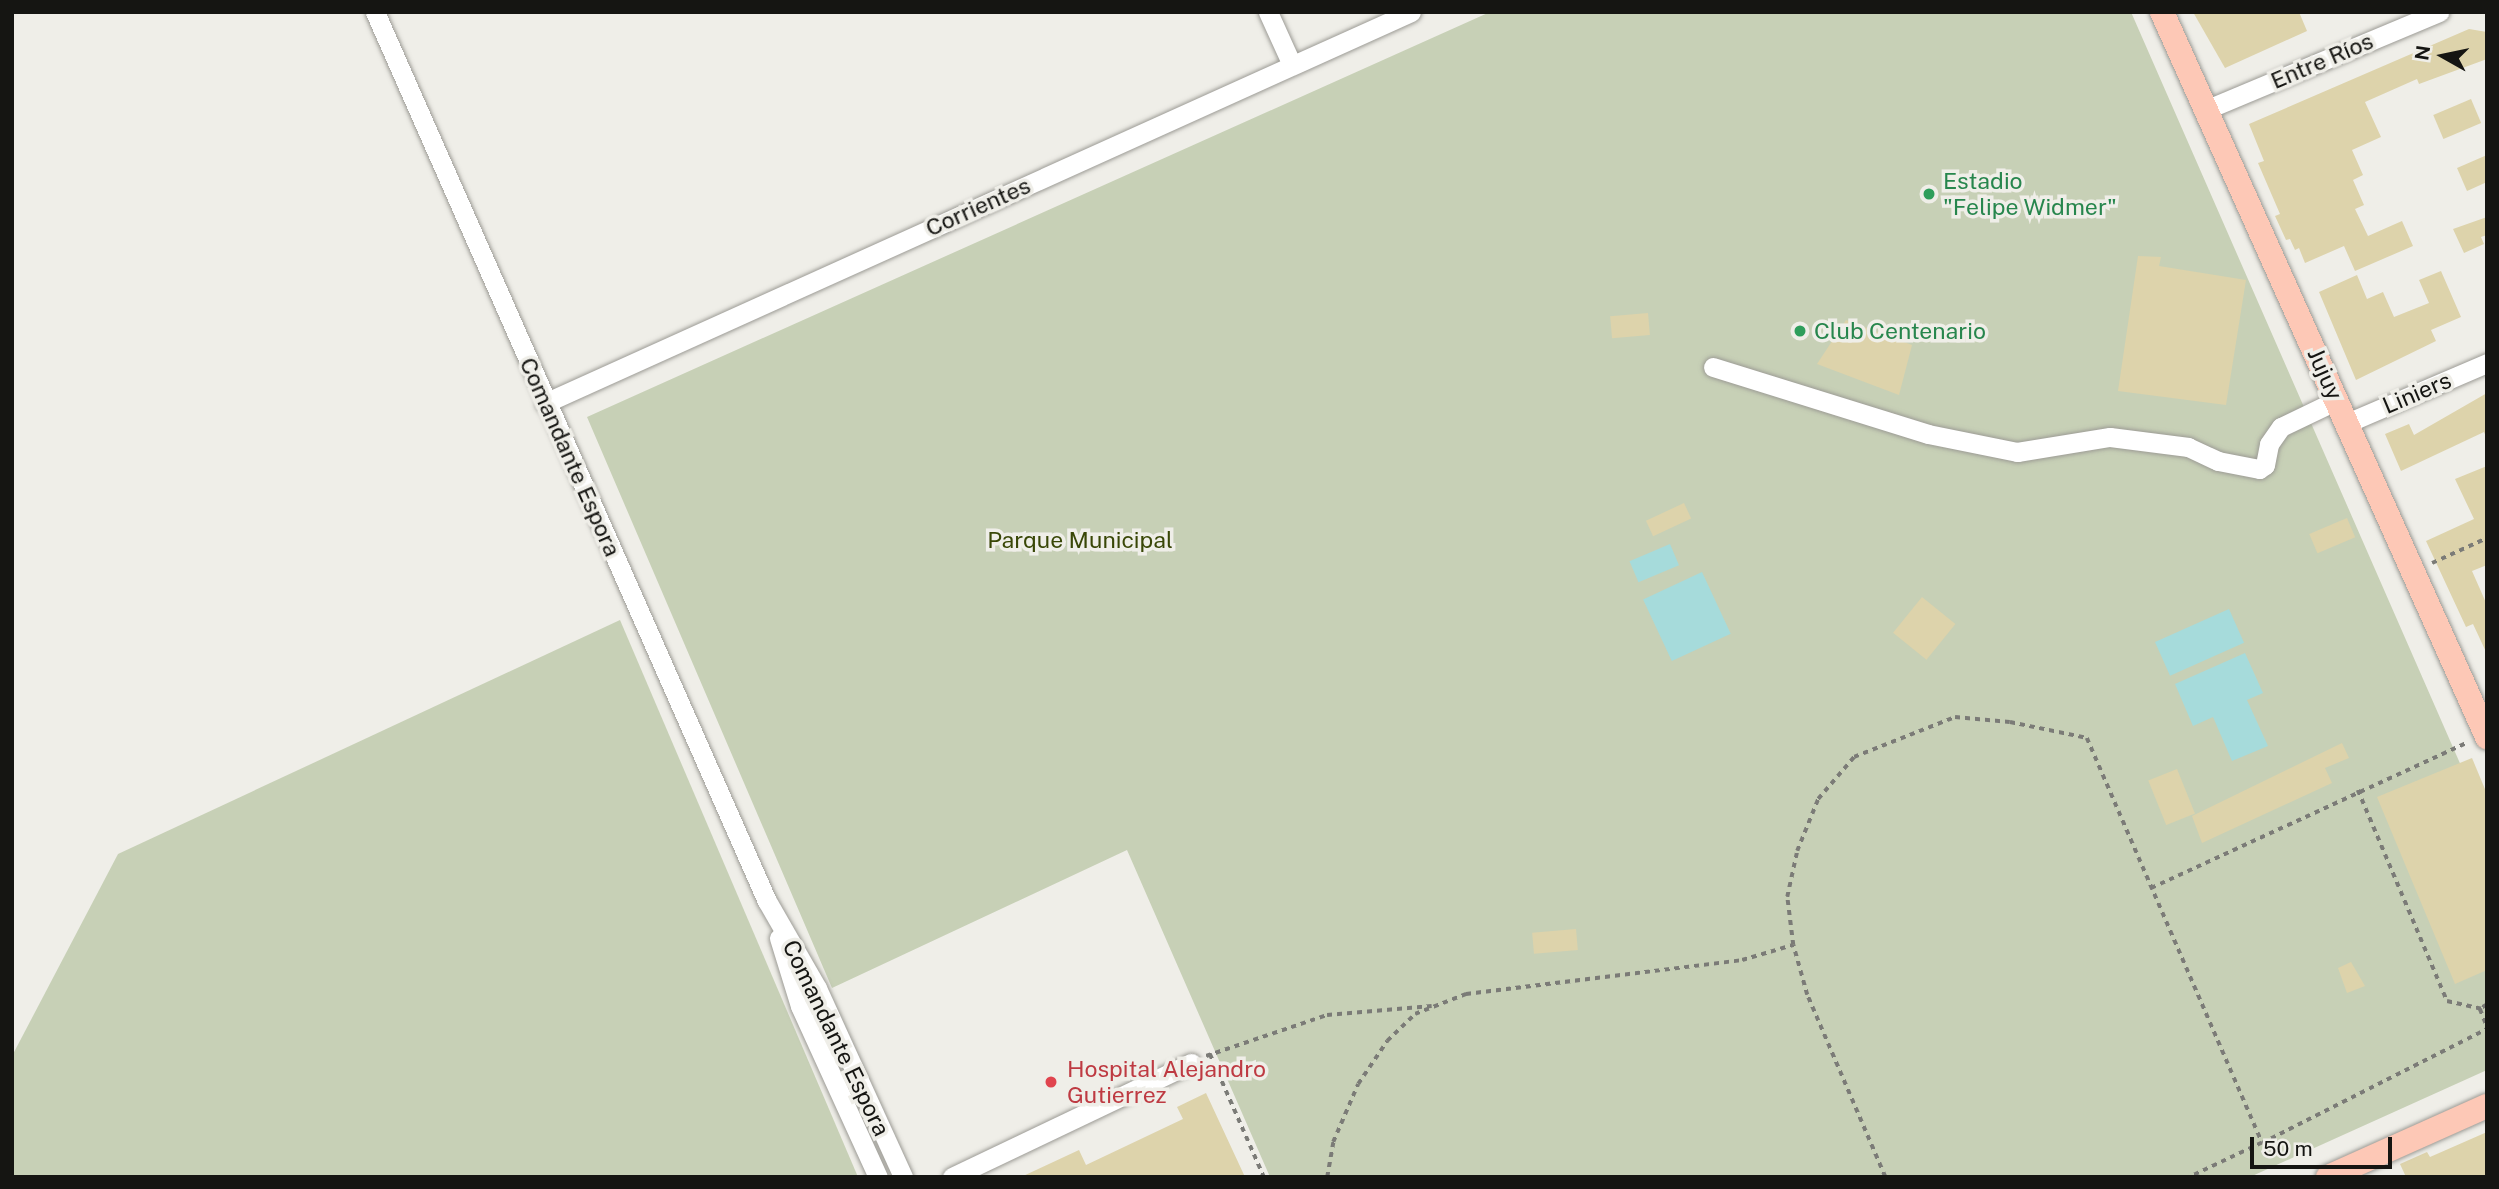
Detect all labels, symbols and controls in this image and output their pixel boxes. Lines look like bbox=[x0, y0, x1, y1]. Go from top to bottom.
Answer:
north arrow bbox=[2408, 21, 2478, 91]
street label: Entre Ríos bbox=[2267, 27, 2377, 95]
text: N bbox=[2410, 44, 2434, 62]
place label: Estadio "Felipe Widmer" bbox=[1943, 167, 2117, 221]
street label: Corrientes bbox=[921, 172, 1035, 242]
marker: Estadio "Felipe Widmer" bbox=[1921, 186, 1937, 202]
place label: Club Centenario bbox=[1814, 317, 1986, 345]
marker: Club Centenario bbox=[1792, 323, 1808, 339]
street label: Jujuy bbox=[2301, 344, 2349, 404]
street label: Comandante Espora bbox=[514, 353, 626, 561]
street label: Liniers bbox=[2379, 366, 2455, 420]
park label: Parque Municipal bbox=[987, 526, 1173, 554]
street label: Comandante Espora bbox=[777, 935, 895, 1141]
place label: Hospital Alejandro Gutierrez bbox=[1067, 1055, 1266, 1109]
marker: Hospital Alejandro Gutierrez bbox=[1041, 1072, 1061, 1092]
scale bar bbox=[2254, 1122, 2396, 1166]
text: 50 m bbox=[2263, 1136, 2313, 1161]

